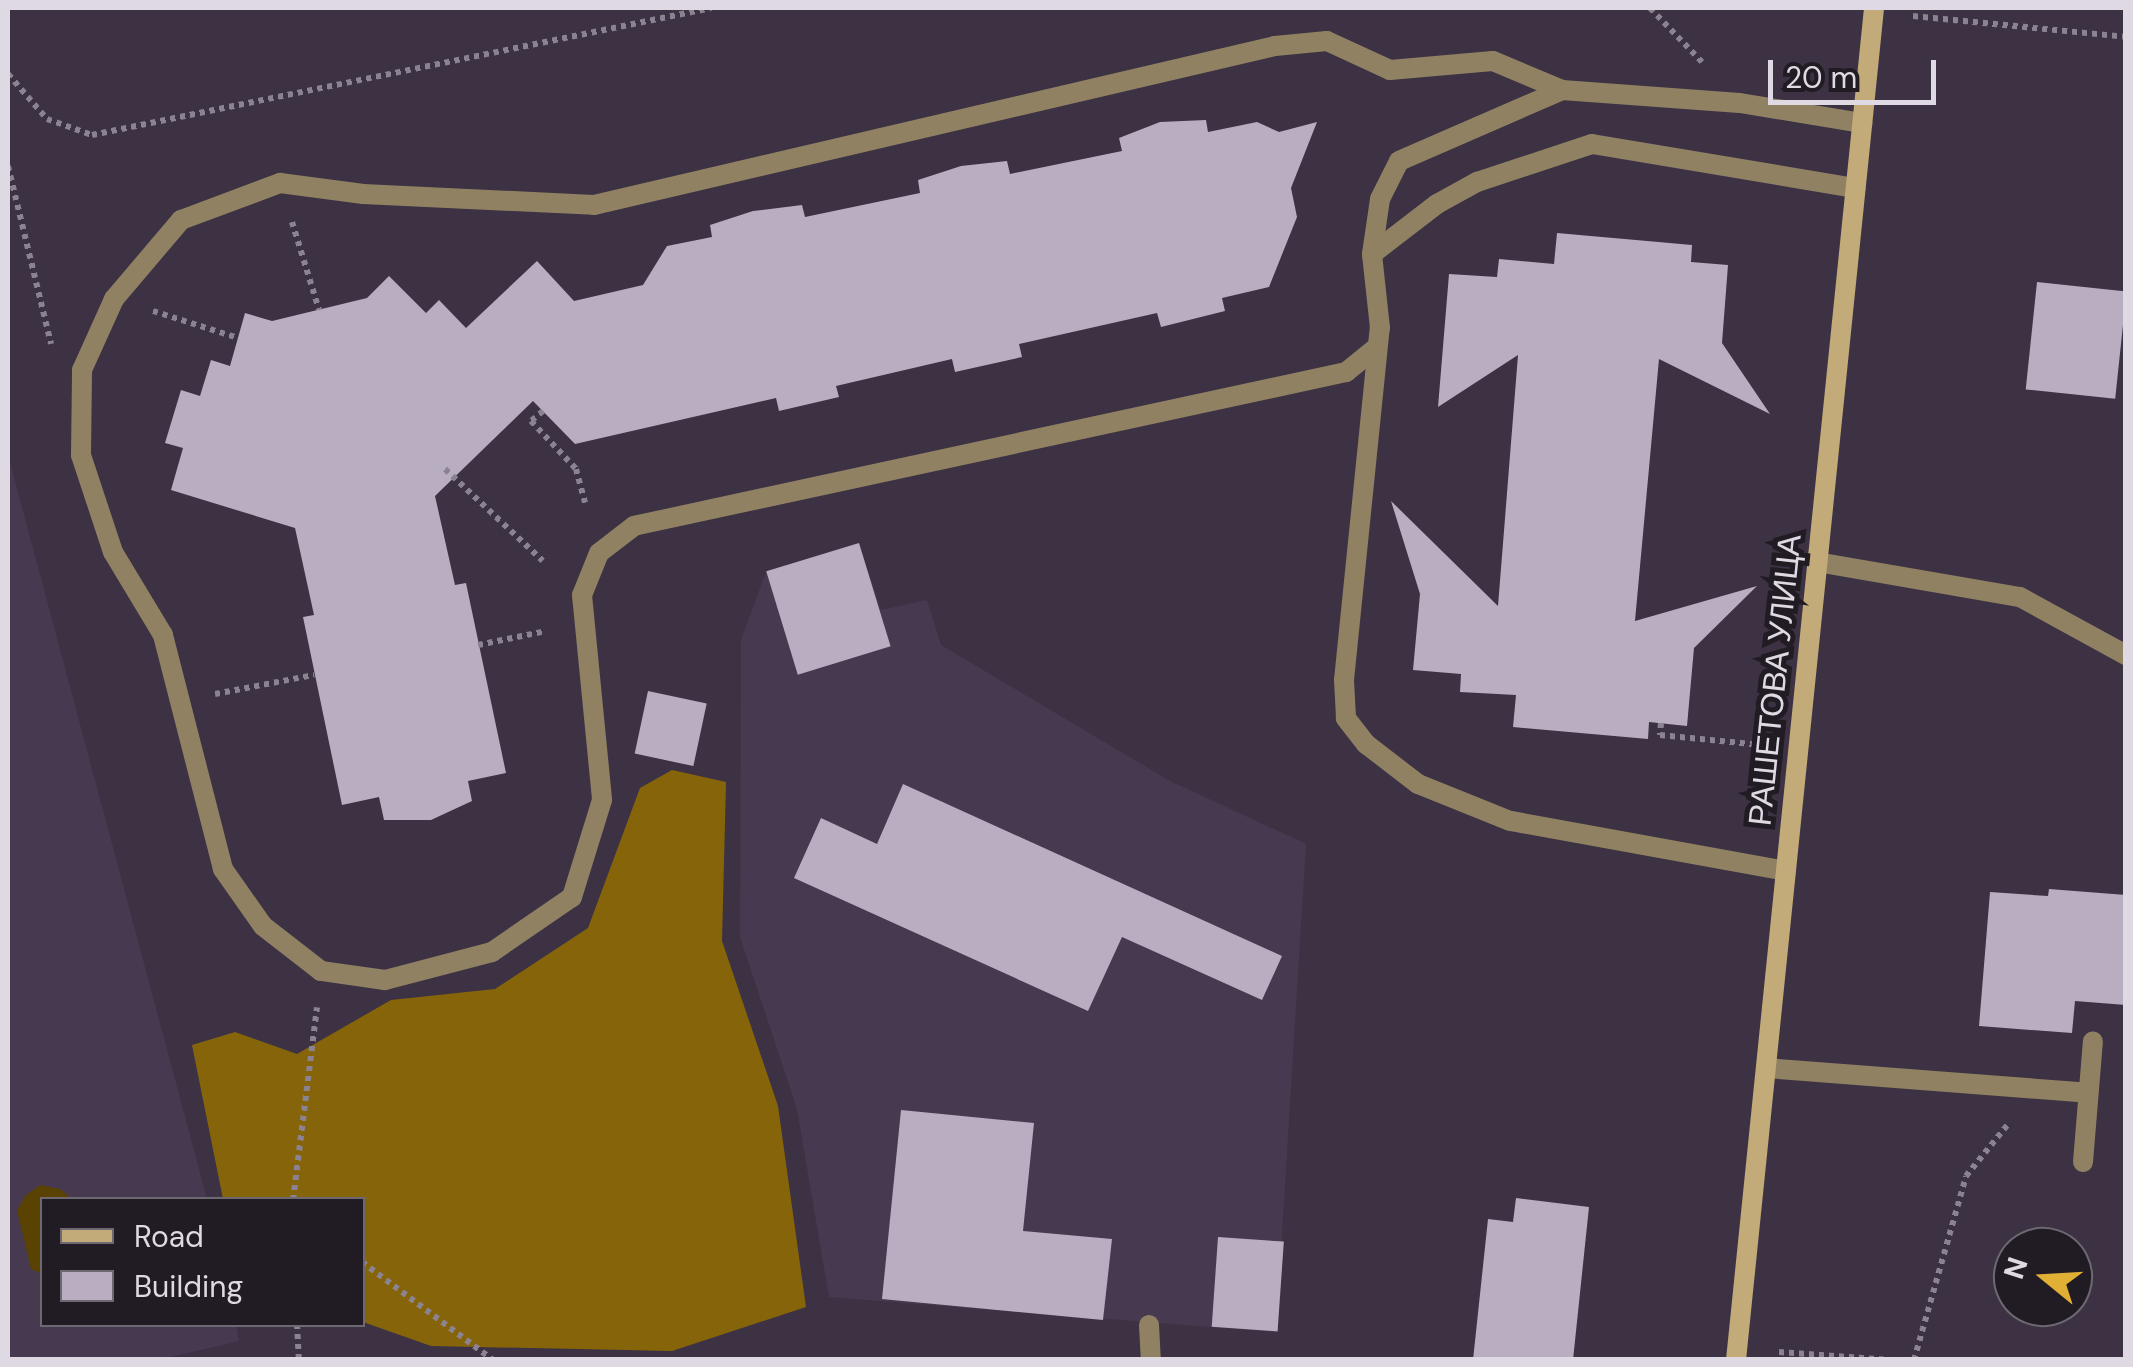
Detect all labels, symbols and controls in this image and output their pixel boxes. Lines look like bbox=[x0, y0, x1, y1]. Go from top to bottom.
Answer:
scale bar bbox=[1773, 40, 1940, 102]
text: 20 m bbox=[1785, 58, 1857, 97]
street label: РАШЕТОВА УЛИЦА bbox=[1741, 532, 1809, 828]
legend bbox=[40, 1197, 365, 1327]
text: Road bbox=[134, 1217, 204, 1256]
north arrow bbox=[1993, 1227, 2093, 1327]
text: N bbox=[1995, 1253, 2037, 1284]
text: Building bbox=[134, 1267, 243, 1306]

